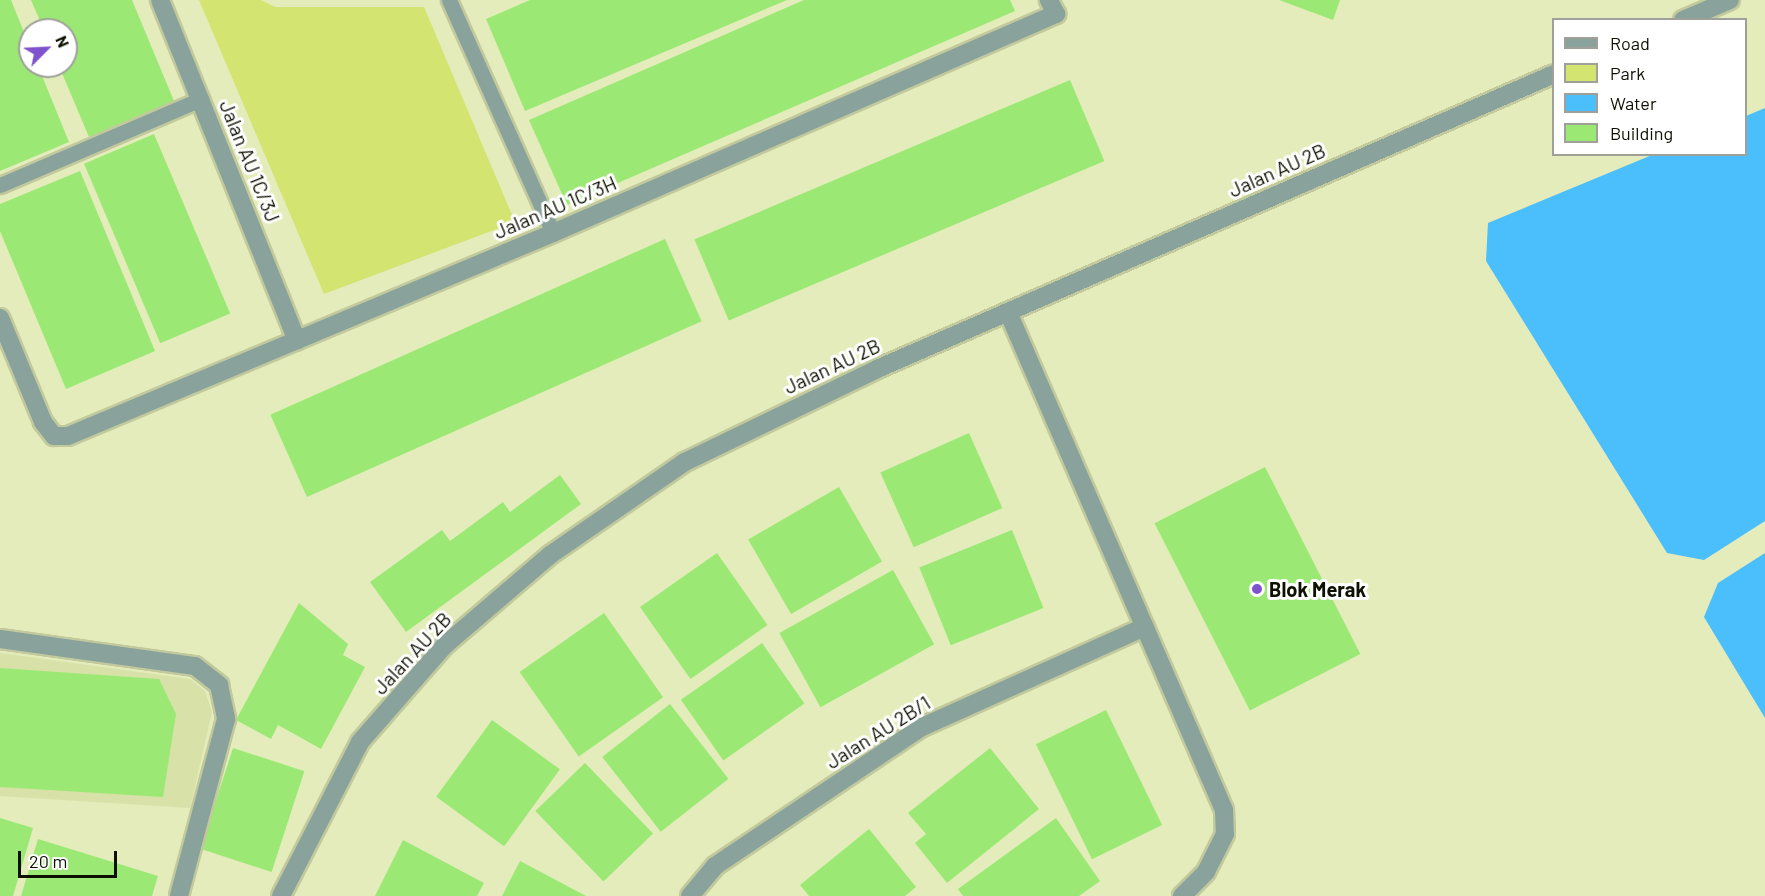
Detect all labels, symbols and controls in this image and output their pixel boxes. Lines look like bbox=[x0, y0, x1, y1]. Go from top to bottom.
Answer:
north arrow bbox=[18, 18, 78, 78]
legend bbox=[1552, 18, 1747, 156]
text: Road bbox=[1610, 32, 1650, 54]
text: N bbox=[52, 33, 74, 50]
text: Park bbox=[1610, 62, 1645, 84]
text: Water bbox=[1610, 92, 1657, 114]
street label: Jalan AU 1C/3J bbox=[215, 97, 285, 225]
text: Building bbox=[1610, 122, 1673, 144]
street label: Jalan AU 2B bbox=[1225, 138, 1329, 202]
street label: Jalan AU 1C/3H bbox=[490, 170, 620, 244]
street label: Jalan AU 2B bbox=[780, 333, 884, 399]
place label: Blok Merak bbox=[1269, 577, 1366, 601]
marker: Blok Merak bbox=[1250, 582, 1264, 596]
street label: Jalan AU 2B bbox=[368, 607, 456, 699]
street label: Jalan AU 2B/1 bbox=[821, 690, 935, 774]
scale bar bbox=[21, 839, 120, 877]
text: 20 m bbox=[29, 850, 67, 872]

